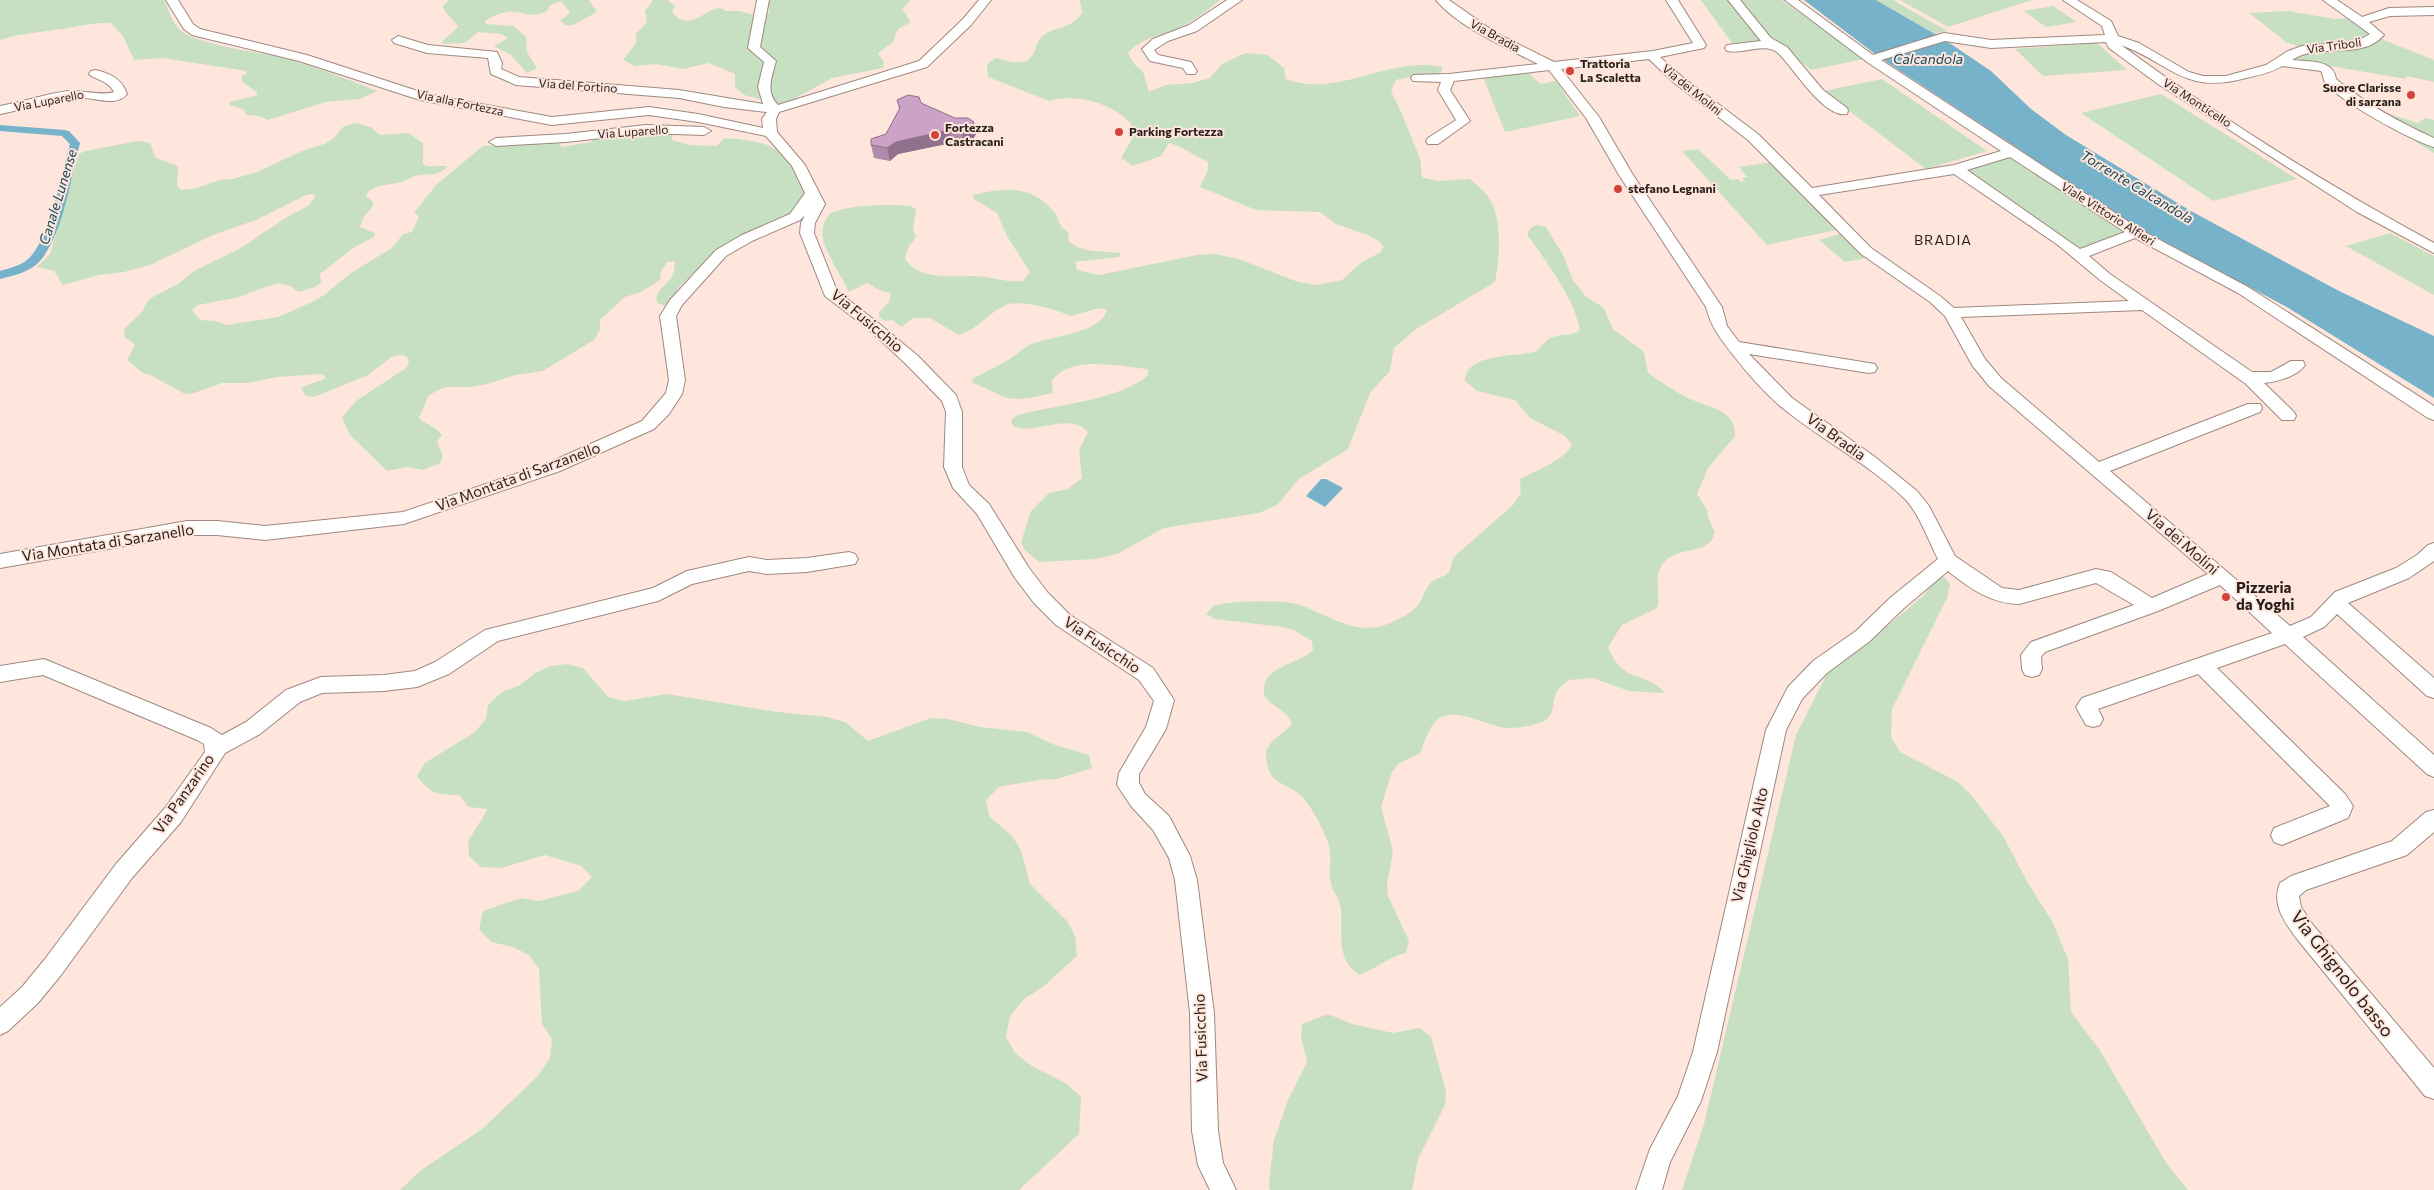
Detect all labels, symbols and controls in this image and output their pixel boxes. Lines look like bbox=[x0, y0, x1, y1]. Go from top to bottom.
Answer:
street label: Via Bradia bbox=[1468, 16, 1523, 55]
street label: Via Triboli bbox=[2306, 34, 2362, 56]
water label: Calcandola bbox=[1893, 50, 1963, 67]
place label: Trattoria La Scaletta bbox=[1580, 56, 1641, 84]
street label: Via dei Molini bbox=[1660, 61, 1726, 118]
marker: Trattoria La Scaletta bbox=[1564, 65, 1576, 77]
street label: Via del Fortino bbox=[538, 75, 618, 95]
street label: Via Monticello bbox=[2161, 75, 2234, 130]
place label: Suore Clarisse di sarzana bbox=[2323, 80, 2401, 108]
street label: Via Luparello bbox=[13, 86, 85, 114]
street label: Via alla Fortezza bbox=[415, 86, 505, 118]
marker: Suore Clarisse di sarzana bbox=[2405, 89, 2417, 101]
place label: Fortezza Castracani bbox=[945, 120, 1004, 148]
street label: Via Luparello bbox=[597, 122, 669, 140]
place label: Parking Fortezza bbox=[1129, 124, 1223, 138]
marker: Parking Fortezza bbox=[1113, 126, 1125, 138]
marker: Fortezza Castracani bbox=[929, 129, 941, 141]
water label: Canale Lunense bbox=[35, 146, 80, 247]
water label: Torrente Calcandola bbox=[2078, 146, 2197, 227]
street label: Viale Vittorio Alfieri bbox=[2059, 179, 2158, 248]
place label: stefano Legnani bbox=[1628, 181, 1716, 195]
marker: stefano Legnani bbox=[1612, 183, 1624, 195]
district label: BRADIA bbox=[1914, 231, 1972, 248]
street label: Via Fusicchio bbox=[828, 285, 907, 356]
street label: Via Bradia bbox=[1804, 409, 1870, 464]
street label: Via Montata di Sarzanello bbox=[433, 438, 603, 514]
street label: Via dei Molini bbox=[2142, 504, 2223, 578]
street label: Via Montata di Sarzanello bbox=[20, 520, 195, 565]
place label: Pizzeria da Yoghi bbox=[2236, 578, 2294, 613]
marker: Pizzeria da Yoghi bbox=[2220, 591, 2232, 603]
street label: Via Fusicchio bbox=[1061, 612, 1144, 676]
street label: Via Panzarino bbox=[149, 750, 217, 837]
street label: Via Ghigliolo Alto bbox=[1727, 785, 1771, 904]
street label: Via Ghignolo basso bbox=[2286, 906, 2399, 1041]
street label: Via Fusicchio bbox=[1189, 993, 1211, 1083]

